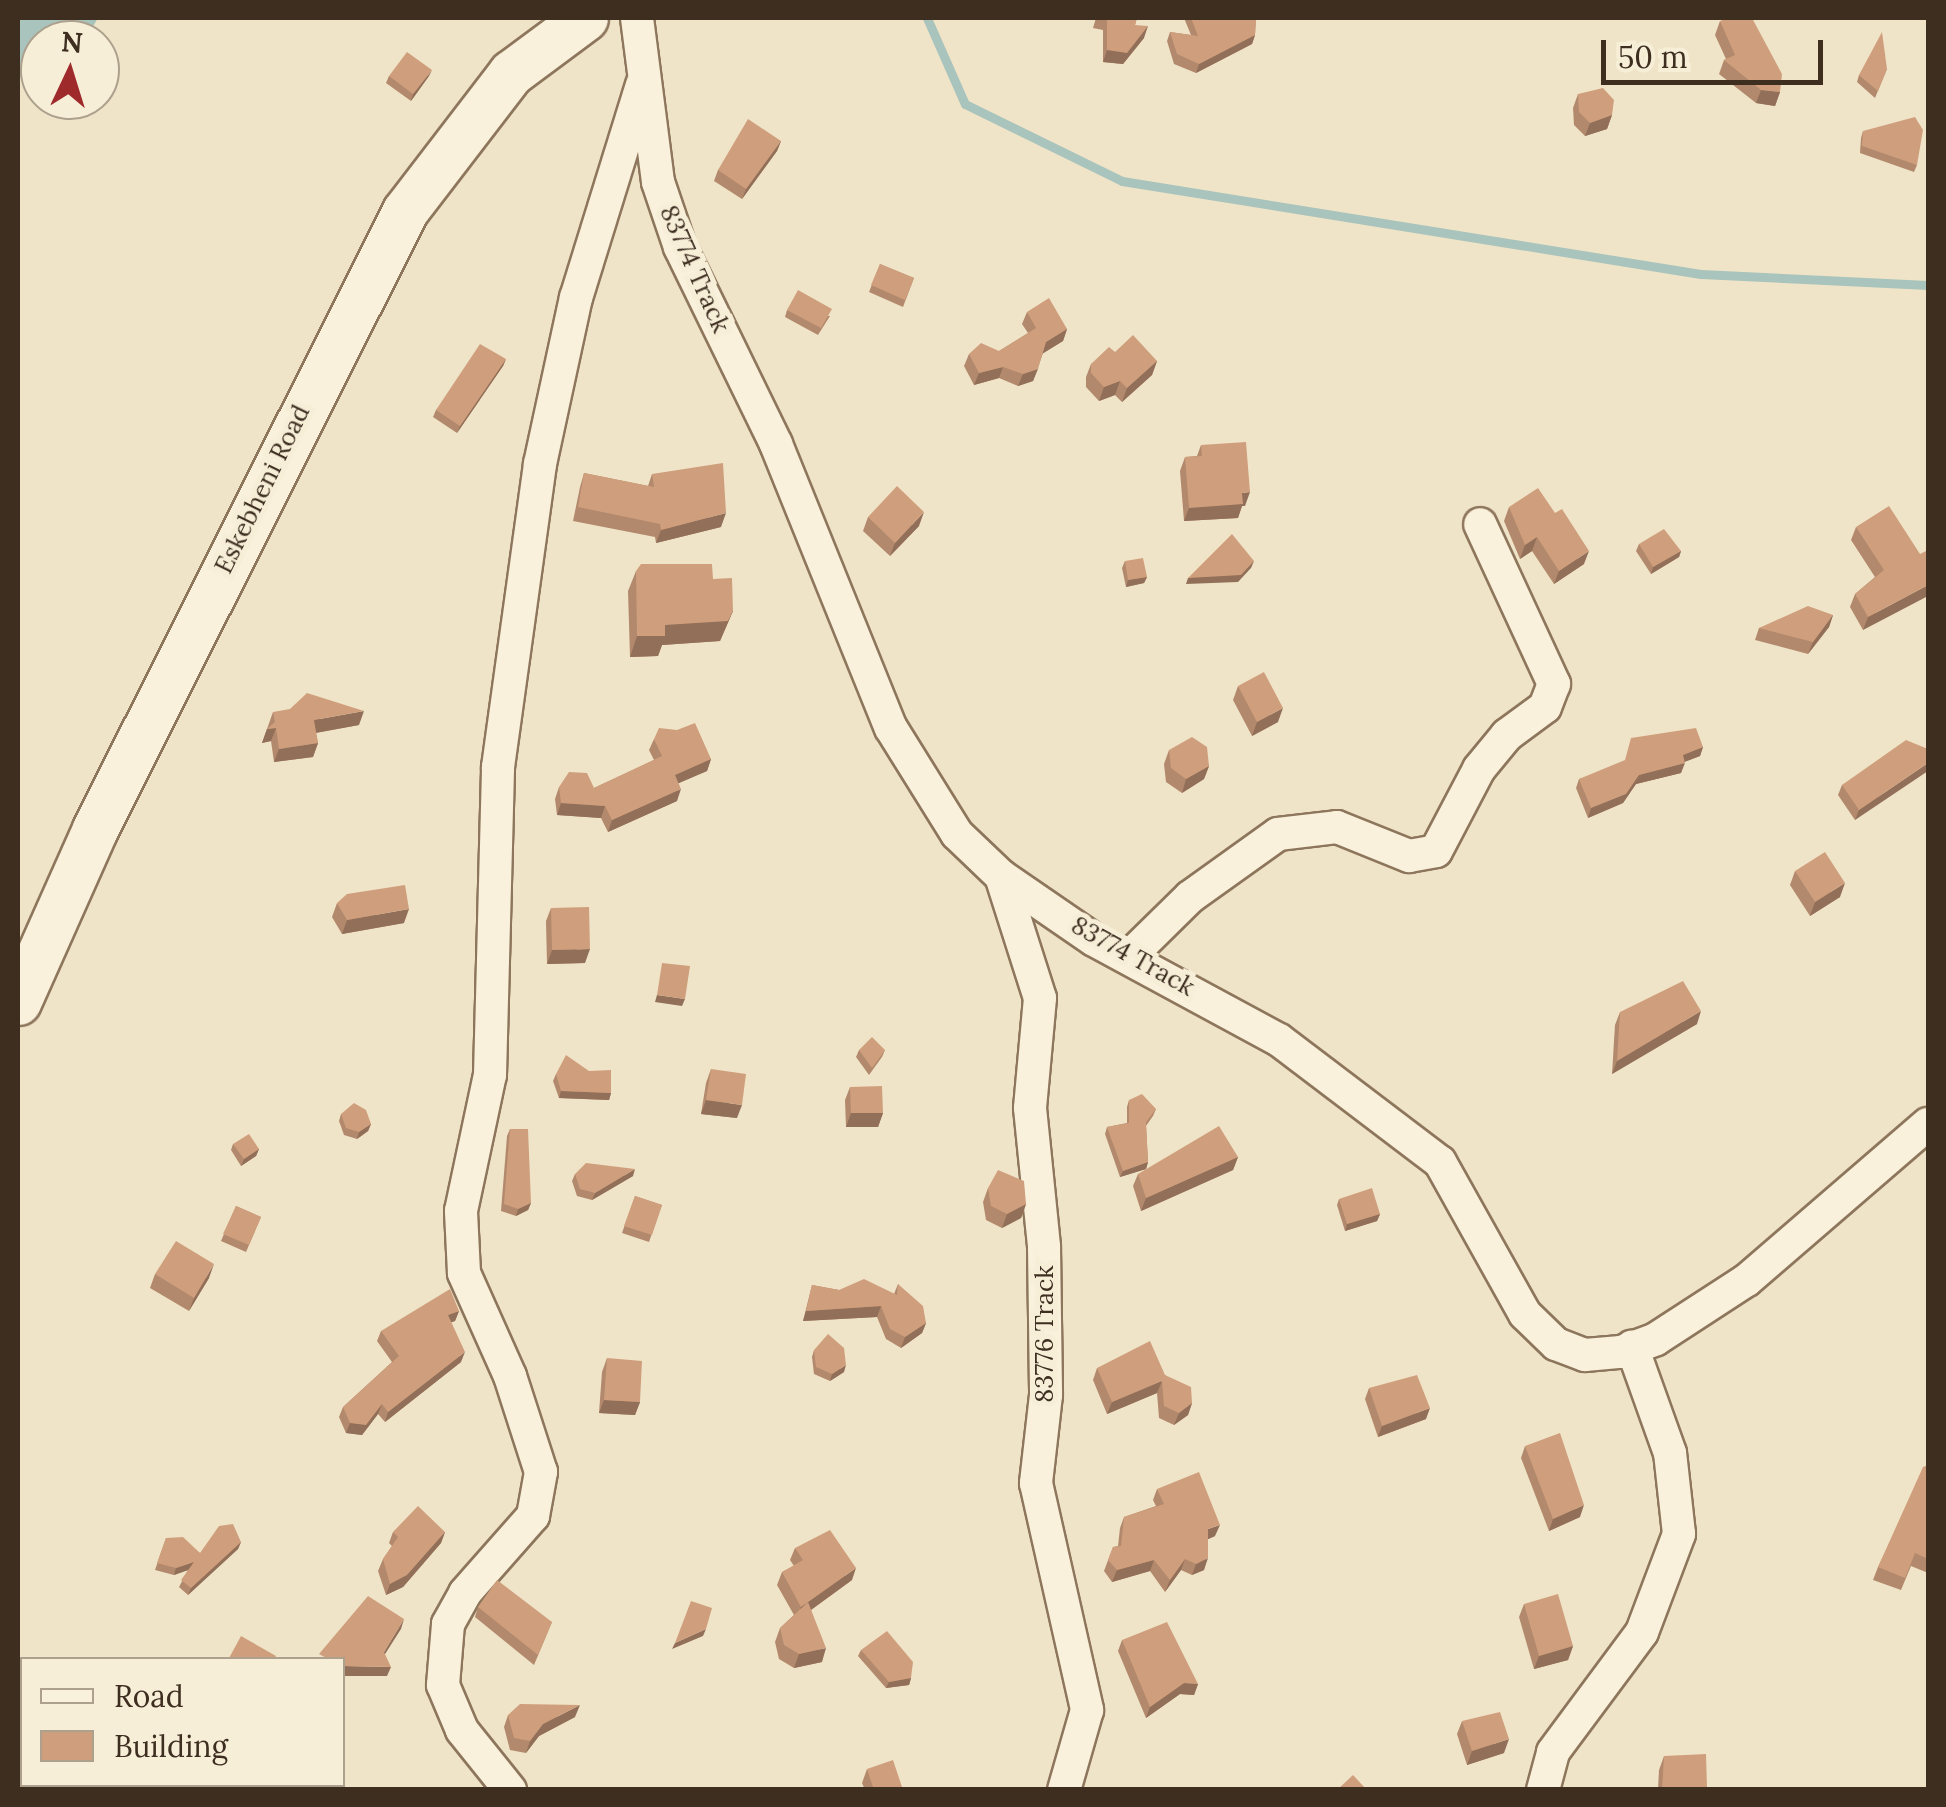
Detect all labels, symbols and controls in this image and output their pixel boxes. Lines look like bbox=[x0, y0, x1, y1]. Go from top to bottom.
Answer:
north arrow bbox=[20, 20, 120, 120]
scale bar bbox=[1606, 20, 1828, 82]
text: N bbox=[60, 23, 84, 61]
text: 50 m bbox=[1618, 38, 1688, 76]
street label: 83774 Track bbox=[654, 201, 736, 337]
street label: Eskebheni Road bbox=[208, 400, 316, 578]
street label: 83774 Track bbox=[1066, 910, 1200, 1002]
street label: 83776 Track bbox=[1029, 1265, 1059, 1403]
legend bbox=[20, 1657, 345, 1787]
text: Road bbox=[114, 1677, 184, 1715]
text: Building bbox=[114, 1727, 228, 1765]

